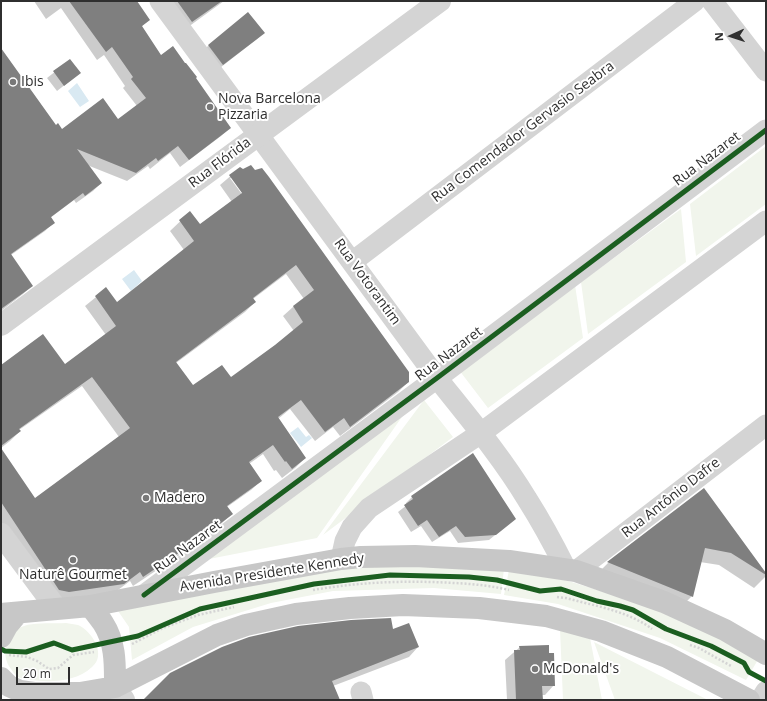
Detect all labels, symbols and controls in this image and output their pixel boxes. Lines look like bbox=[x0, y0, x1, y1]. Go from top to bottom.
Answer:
north arrow bbox=[711, 16, 751, 56]
text: N bbox=[711, 32, 726, 42]
street label: Rua Comendador Gervasio Seabra bbox=[428, 58, 618, 206]
place label: Ibis bbox=[21, 74, 44, 90]
marker: Ibis bbox=[8, 77, 18, 87]
place label: Nova Barcelona Pizzaria bbox=[218, 91, 321, 124]
marker: Nova Barcelona Pizzaria bbox=[205, 102, 215, 112]
street label: Rua Nazaret bbox=[670, 128, 744, 190]
street label: Rua Flórida bbox=[186, 134, 254, 192]
street label: Rua Votorantim bbox=[330, 236, 404, 328]
street label: Rua Nazaret bbox=[412, 323, 486, 385]
street label: Rua Antônio Dafre bbox=[619, 454, 723, 542]
place label: Madero bbox=[154, 490, 205, 506]
marker: Madero bbox=[141, 493, 151, 503]
street label: Rua Nazaret bbox=[151, 517, 225, 577]
street label: Avenida Presidente Kennedy bbox=[179, 550, 365, 596]
marker: Naturê Gourmet bbox=[68, 555, 78, 565]
place label: Naturê Gourmet bbox=[19, 567, 127, 583]
scale bar bbox=[18, 659, 72, 685]
place label: McDonald's bbox=[543, 661, 619, 677]
marker: McDonald's bbox=[530, 664, 540, 674]
text: 20 m bbox=[23, 665, 51, 682]

